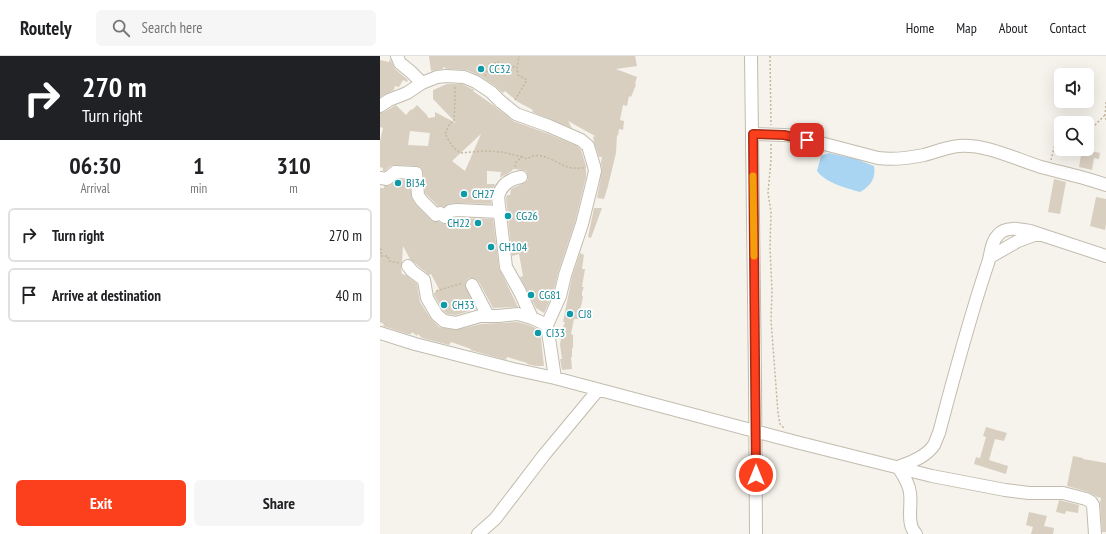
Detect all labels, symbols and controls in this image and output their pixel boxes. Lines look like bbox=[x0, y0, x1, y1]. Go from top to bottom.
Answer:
search box bbox=[96, 10, 376, 46]
text: Routely bbox=[20, 16, 72, 40]
icon: search bbox=[110, 17, 132, 39]
text: Search here bbox=[142, 18, 203, 37]
text: Home bbox=[906, 19, 934, 37]
text: Map bbox=[956, 19, 977, 37]
text: About bbox=[999, 19, 1028, 37]
text: Contact bbox=[1050, 19, 1086, 37]
place label: CC32 bbox=[489, 61, 511, 76]
marker: CC32 bbox=[476, 64, 486, 74]
text: 270 m bbox=[82, 68, 146, 105]
map controls bbox=[1054, 68, 1094, 156]
button: sound bbox=[1054, 68, 1094, 108]
icon: right bbox=[16, 72, 68, 124]
text: Turn right bbox=[82, 104, 142, 127]
button: search bbox=[1054, 116, 1094, 156]
pin bbox=[790, 123, 824, 157]
icon: arrive bbox=[796, 129, 818, 151]
text: 06:30 bbox=[69, 150, 121, 181]
text: 1 bbox=[193, 150, 204, 181]
text: 310 bbox=[276, 150, 311, 181]
place label: BI34 bbox=[406, 175, 426, 190]
marker: BI34 bbox=[393, 178, 403, 188]
text: Arrival bbox=[80, 180, 110, 197]
text: min bbox=[190, 180, 207, 197]
text: m bbox=[289, 180, 298, 197]
place label: CH27 bbox=[472, 186, 495, 201]
marker: CH27 bbox=[459, 189, 469, 199]
place label: CG26 bbox=[516, 208, 538, 223]
marker: CG26 bbox=[503, 211, 513, 221]
place label: CH22 bbox=[447, 215, 470, 230]
marker: CH22 bbox=[473, 218, 483, 228]
icon: right bbox=[18, 224, 40, 246]
text: Turn right bbox=[52, 226, 104, 245]
text: 270 m bbox=[329, 226, 362, 245]
place label: CH104 bbox=[499, 239, 528, 254]
marker: CH104 bbox=[486, 242, 496, 252]
icon: arrive bbox=[18, 284, 40, 306]
text: Arrive at destination bbox=[52, 286, 161, 305]
text: 40 m bbox=[336, 286, 362, 305]
place label: CG81 bbox=[539, 287, 561, 302]
marker: CG81 bbox=[526, 290, 536, 300]
place label: CH33 bbox=[452, 297, 475, 312]
marker: CH33 bbox=[439, 300, 449, 310]
place label: CJ8 bbox=[578, 306, 592, 321]
marker: CJ8 bbox=[565, 309, 575, 319]
place label: CI33 bbox=[546, 325, 565, 340]
marker: CI33 bbox=[533, 328, 543, 338]
position arrow bbox=[735, 454, 777, 496]
button: Exit bbox=[16, 480, 186, 526]
button: Share bbox=[194, 480, 364, 526]

